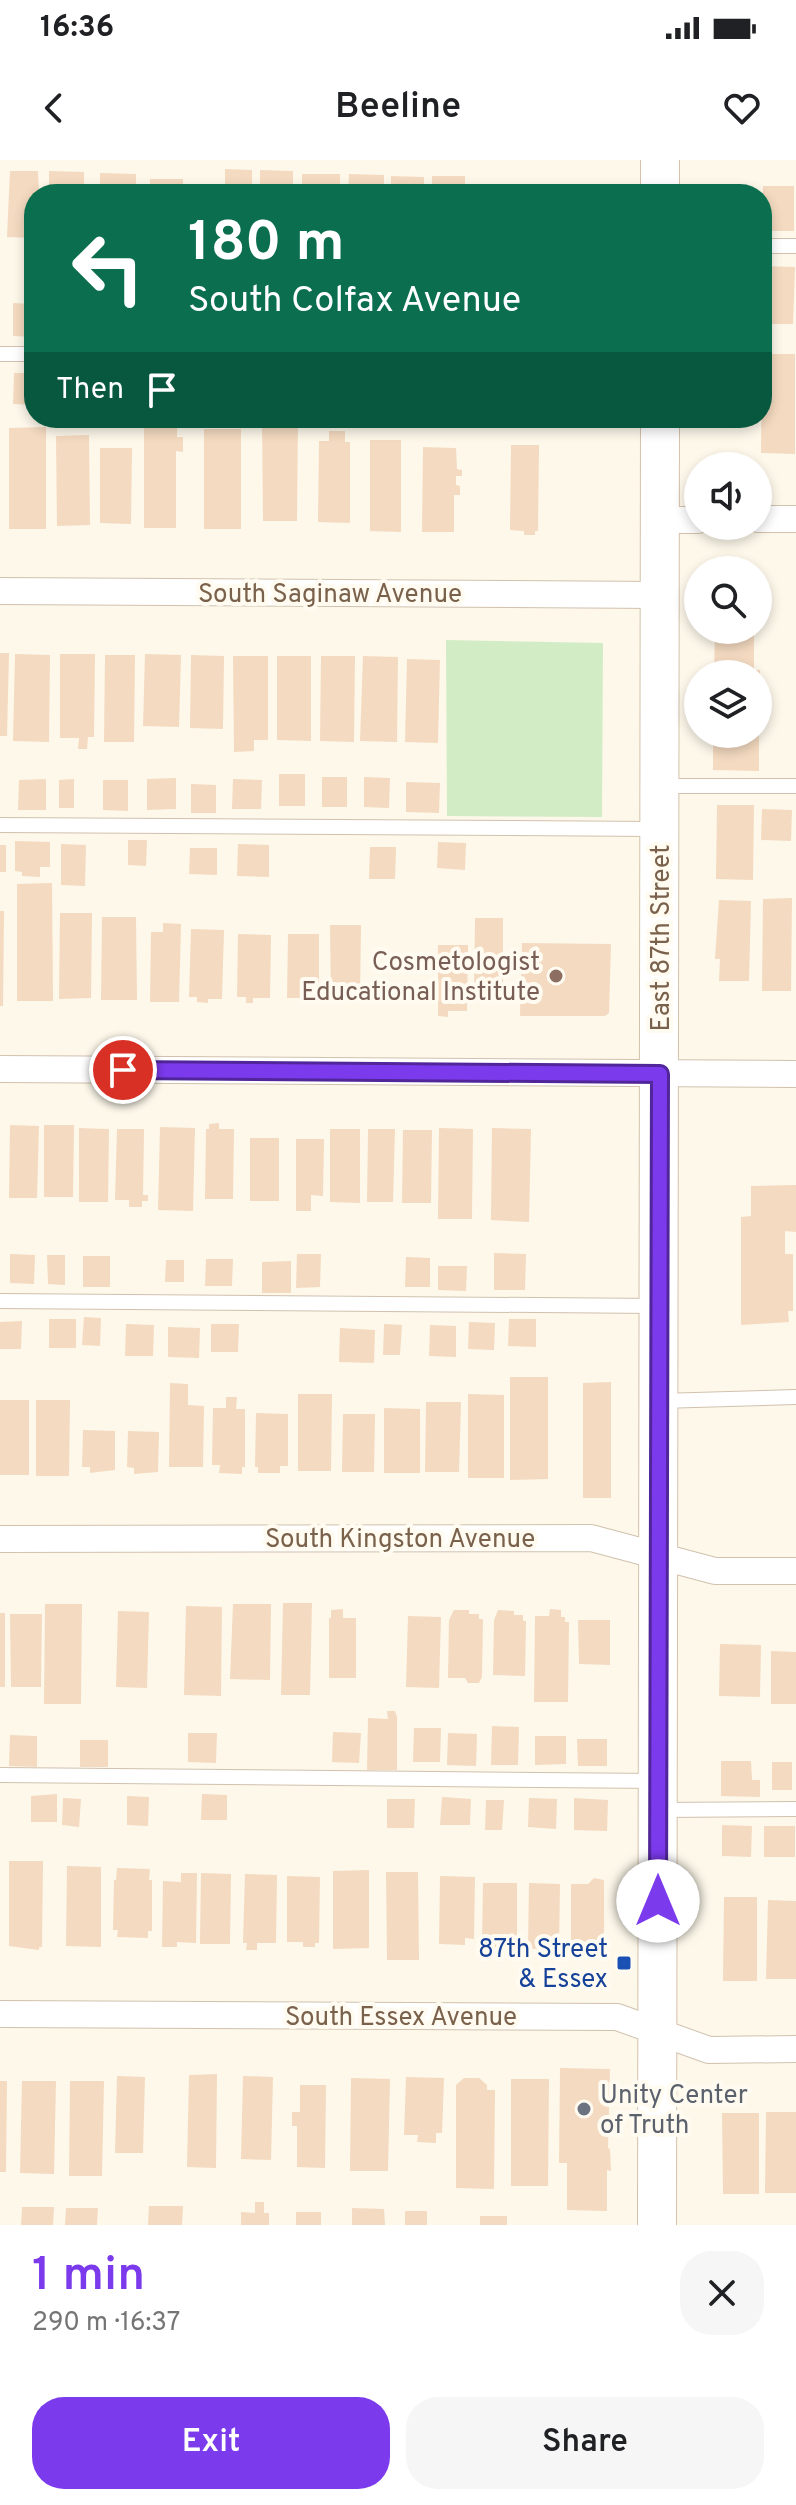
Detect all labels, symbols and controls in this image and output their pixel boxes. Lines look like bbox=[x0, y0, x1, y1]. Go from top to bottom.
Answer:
text: 16:36 bbox=[40, 10, 114, 47]
text: Beeline bbox=[335, 85, 461, 131]
icon: back bbox=[32, 86, 76, 130]
icon: heart bbox=[720, 86, 764, 130]
text: 180 m bbox=[188, 210, 345, 280]
icon: left bbox=[56, 216, 160, 320]
text: South Colfax Avenue bbox=[188, 279, 521, 325]
icon: arrive bbox=[140, 368, 184, 412]
text: Then bbox=[56, 372, 124, 409]
map controls bbox=[684, 452, 772, 748]
button: sound bbox=[684, 452, 772, 540]
button: search bbox=[684, 556, 772, 644]
street label: South Saginaw Avenue bbox=[198, 579, 462, 612]
button: layers bbox=[684, 660, 772, 748]
street label: East 87th Street bbox=[646, 844, 679, 1032]
place label: Cosmetologist Educational Institute bbox=[301, 947, 540, 1010]
marker: Cosmetologist Educational Institute bbox=[547, 967, 565, 985]
pin bbox=[89, 1036, 157, 1104]
icon: arrive bbox=[101, 1048, 145, 1092]
street label: South Kingston Avenue bbox=[265, 1524, 535, 1557]
position arrow bbox=[616, 1859, 700, 1943]
place label: 87th Street & Essex bbox=[478, 1934, 608, 1997]
marker: 87th Street & Essex bbox=[615, 1954, 633, 1972]
street label: South Essex Avenue bbox=[285, 2002, 517, 2035]
place label: Unity Center of Truth bbox=[600, 2080, 748, 2143]
marker: Unity Center of Truth bbox=[575, 2100, 593, 2118]
text: 1 min bbox=[32, 2247, 145, 2307]
button: close bbox=[680, 2251, 764, 2335]
text: 290 m · 16:37 bbox=[32, 2307, 180, 2340]
button: Exit bbox=[32, 2397, 390, 2489]
button: Share bbox=[406, 2397, 764, 2489]

